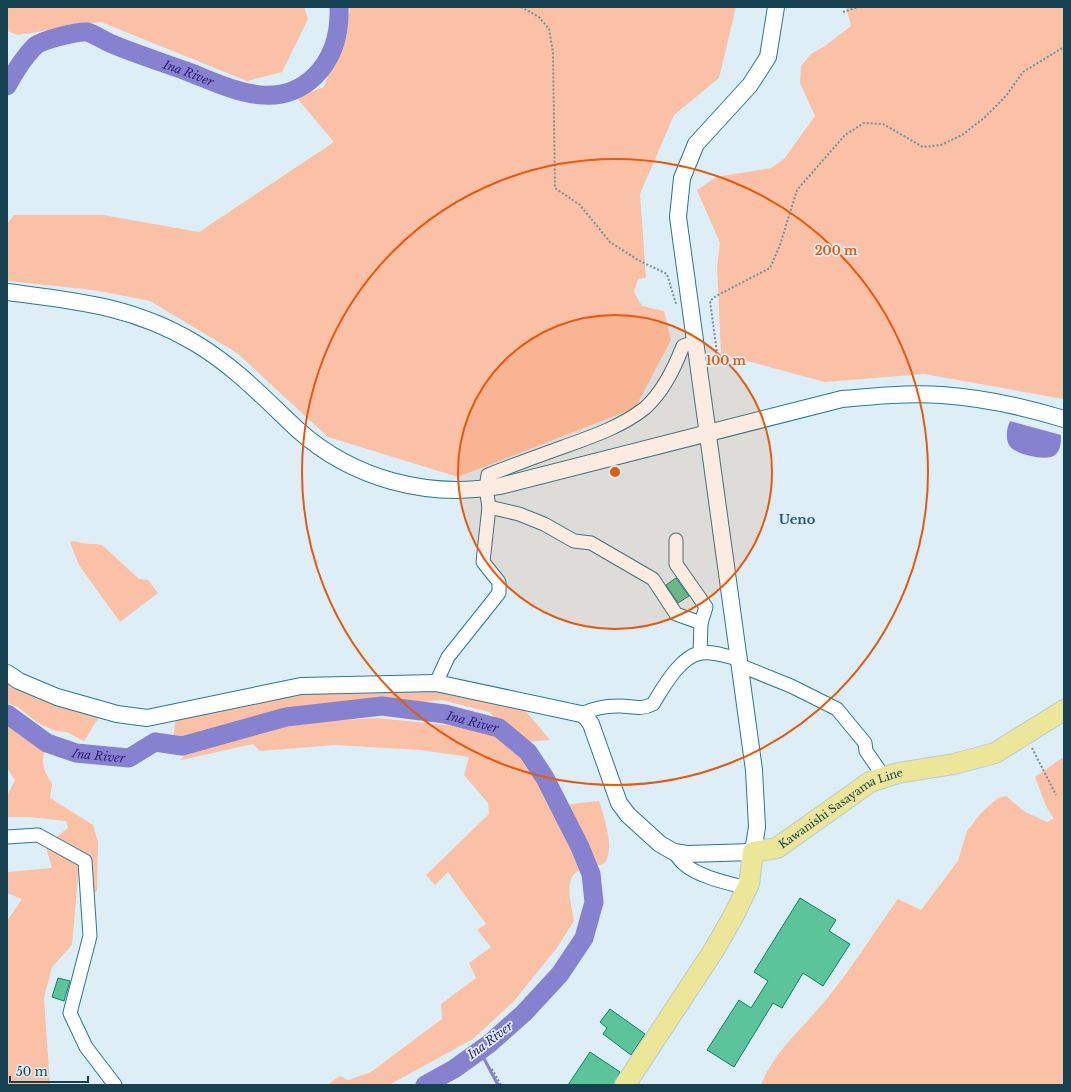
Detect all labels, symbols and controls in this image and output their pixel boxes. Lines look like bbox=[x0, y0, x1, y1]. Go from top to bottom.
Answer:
water label: Ina River bbox=[160, 56, 217, 89]
text: 200 m bbox=[815, 243, 858, 258]
text: 100 m bbox=[706, 353, 747, 368]
centre of rings bbox=[608, 465, 622, 479]
district label: Ueno bbox=[779, 511, 816, 528]
water label: Ina River bbox=[444, 707, 501, 735]
water label: Ina River bbox=[69, 744, 126, 765]
street label: Kawanishi Sasayama Line bbox=[776, 765, 904, 852]
water label: Ina River bbox=[464, 1018, 516, 1063]
scale bar bbox=[10, 1058, 88, 1084]
text: 50 m bbox=[16, 1064, 48, 1079]

